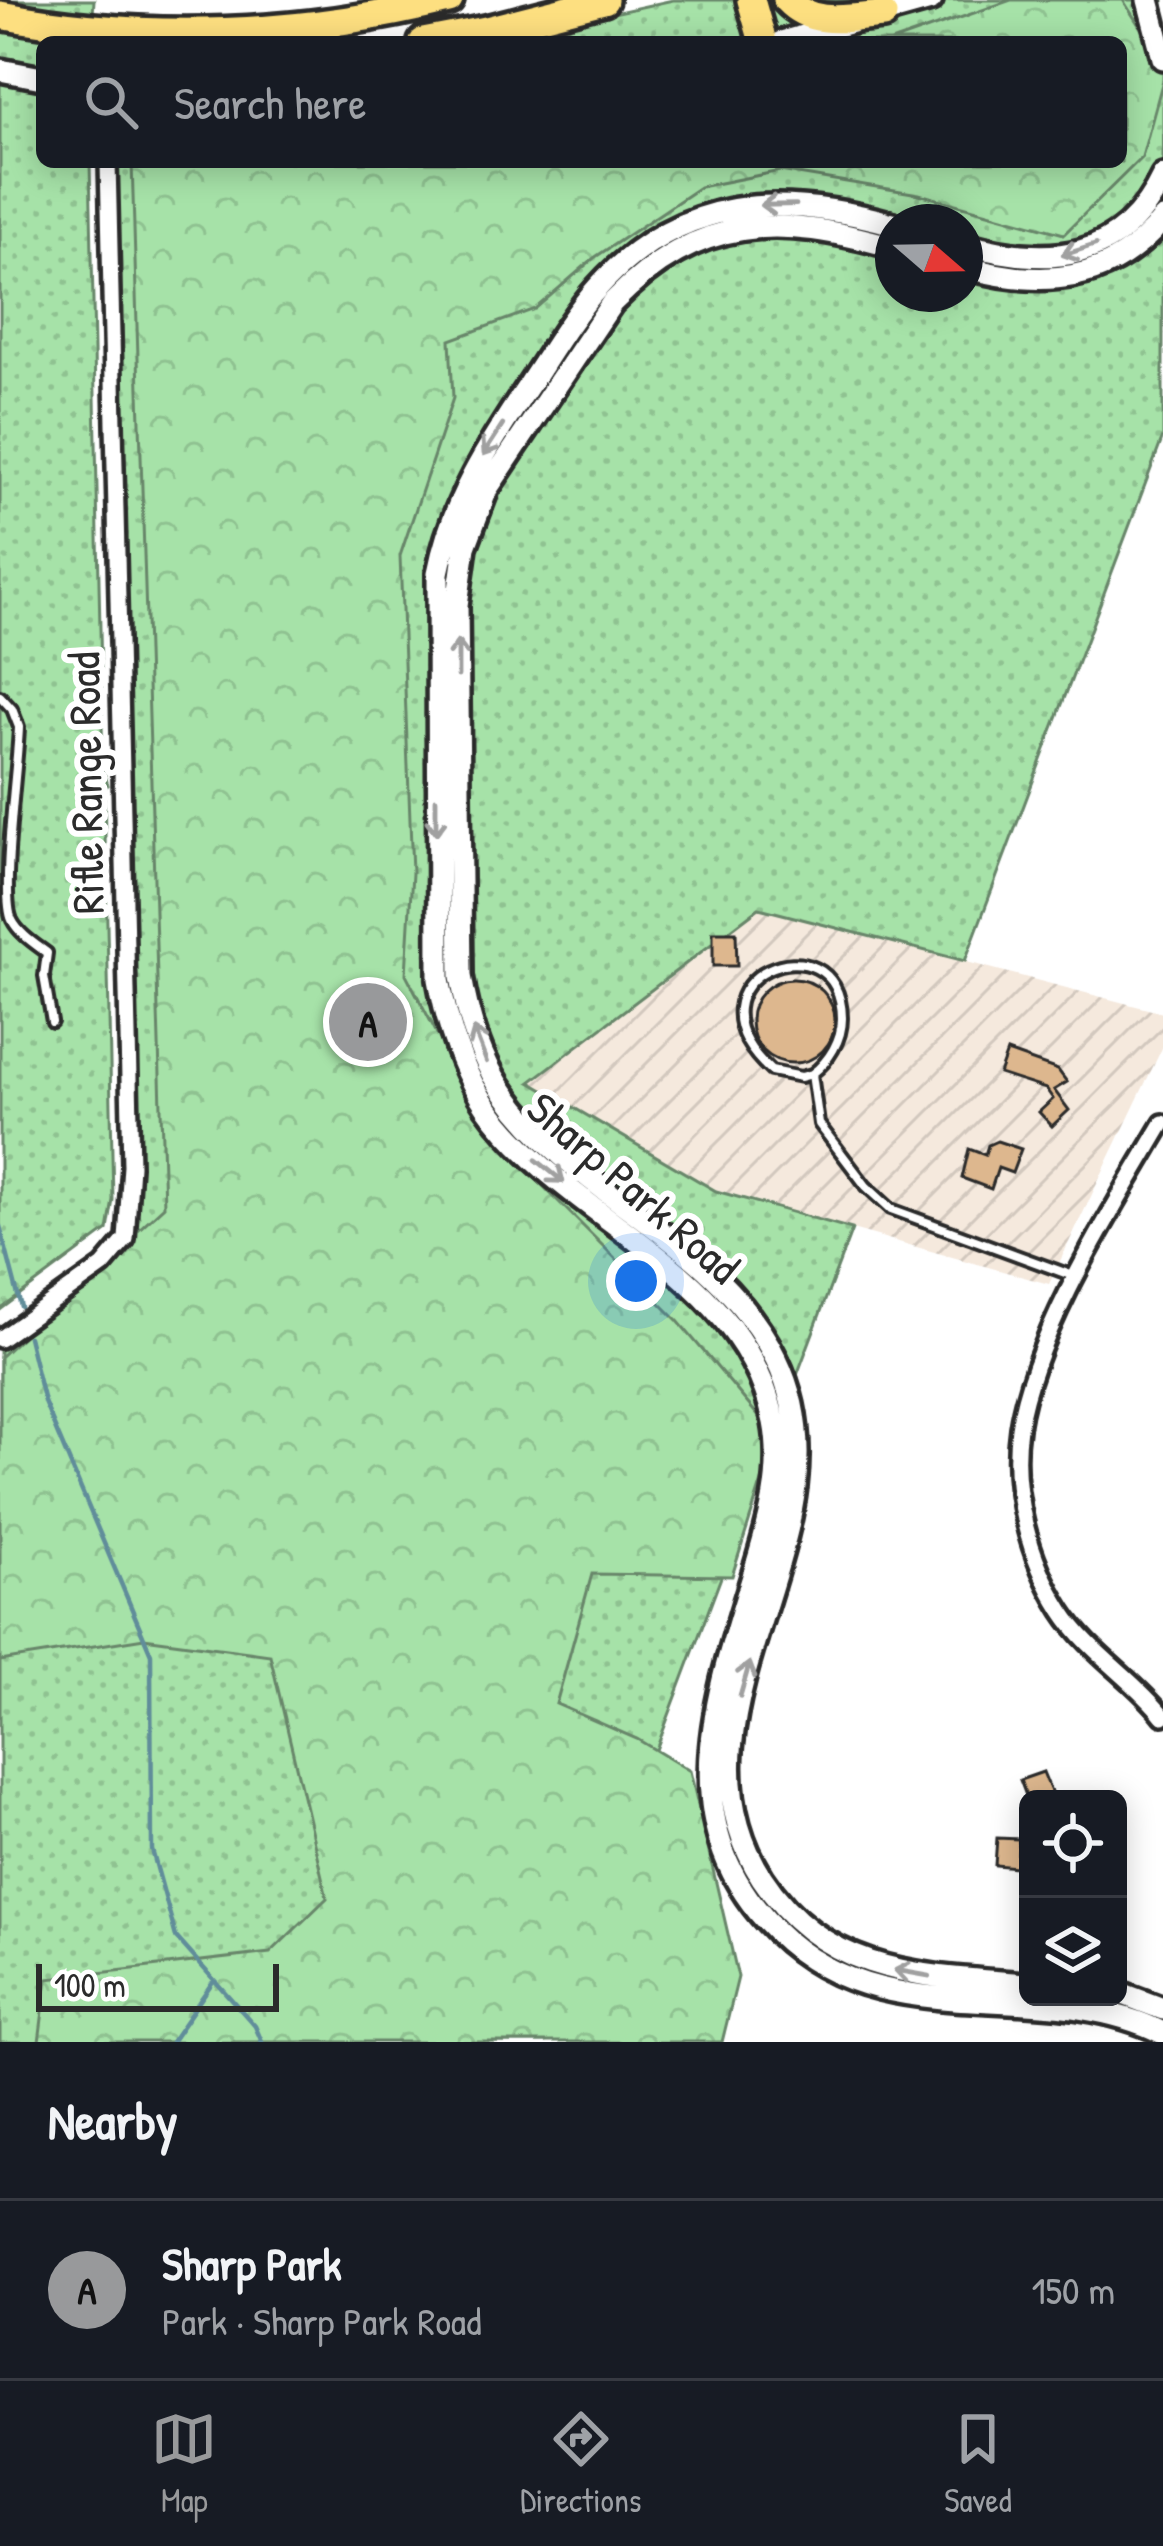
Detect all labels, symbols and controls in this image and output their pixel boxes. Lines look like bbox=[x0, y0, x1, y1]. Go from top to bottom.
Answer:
search box bbox=[36, 36, 1127, 168]
icon: search bbox=[78, 69, 144, 135]
text: Search here bbox=[174, 72, 366, 133]
one-way arrow bbox=[759, 193, 798, 216]
north arrow bbox=[875, 204, 983, 312]
one-way arrow bbox=[1061, 241, 1099, 263]
one-way arrow bbox=[480, 422, 505, 456]
one-way arrow bbox=[447, 639, 469, 678]
street label: Rifle Range Road bbox=[52, 651, 118, 915]
one-way arrow bbox=[425, 797, 448, 836]
pin: A bbox=[329, 977, 407, 1067]
one-way arrow bbox=[467, 1027, 489, 1064]
street label: Sharp Park Road bbox=[515, 1078, 753, 1296]
one-way arrow bbox=[534, 1157, 566, 1184]
your location bbox=[606, 1251, 666, 1311]
one-way arrow bbox=[735, 1661, 757, 1699]
map controls bbox=[1019, 1790, 1127, 2006]
button: locate bbox=[1019, 1790, 1127, 1898]
button: layers bbox=[1019, 1898, 1127, 2006]
scale bar bbox=[36, 1958, 279, 2011]
one-way arrow bbox=[893, 1961, 932, 1983]
text: 100 m bbox=[54, 1963, 126, 2007]
text: Nearby bbox=[48, 2086, 178, 2155]
text: Sharp Park bbox=[162, 2233, 341, 2294]
text: A bbox=[77, 2263, 97, 2316]
text: 150 m bbox=[1031, 2263, 1115, 2316]
text: Park · Sharp Park Road bbox=[162, 2294, 481, 2347]
tab: Map bbox=[151, 2406, 217, 2522]
tab: Directions bbox=[520, 2406, 642, 2522]
tab: Saved bbox=[944, 2406, 1012, 2522]

